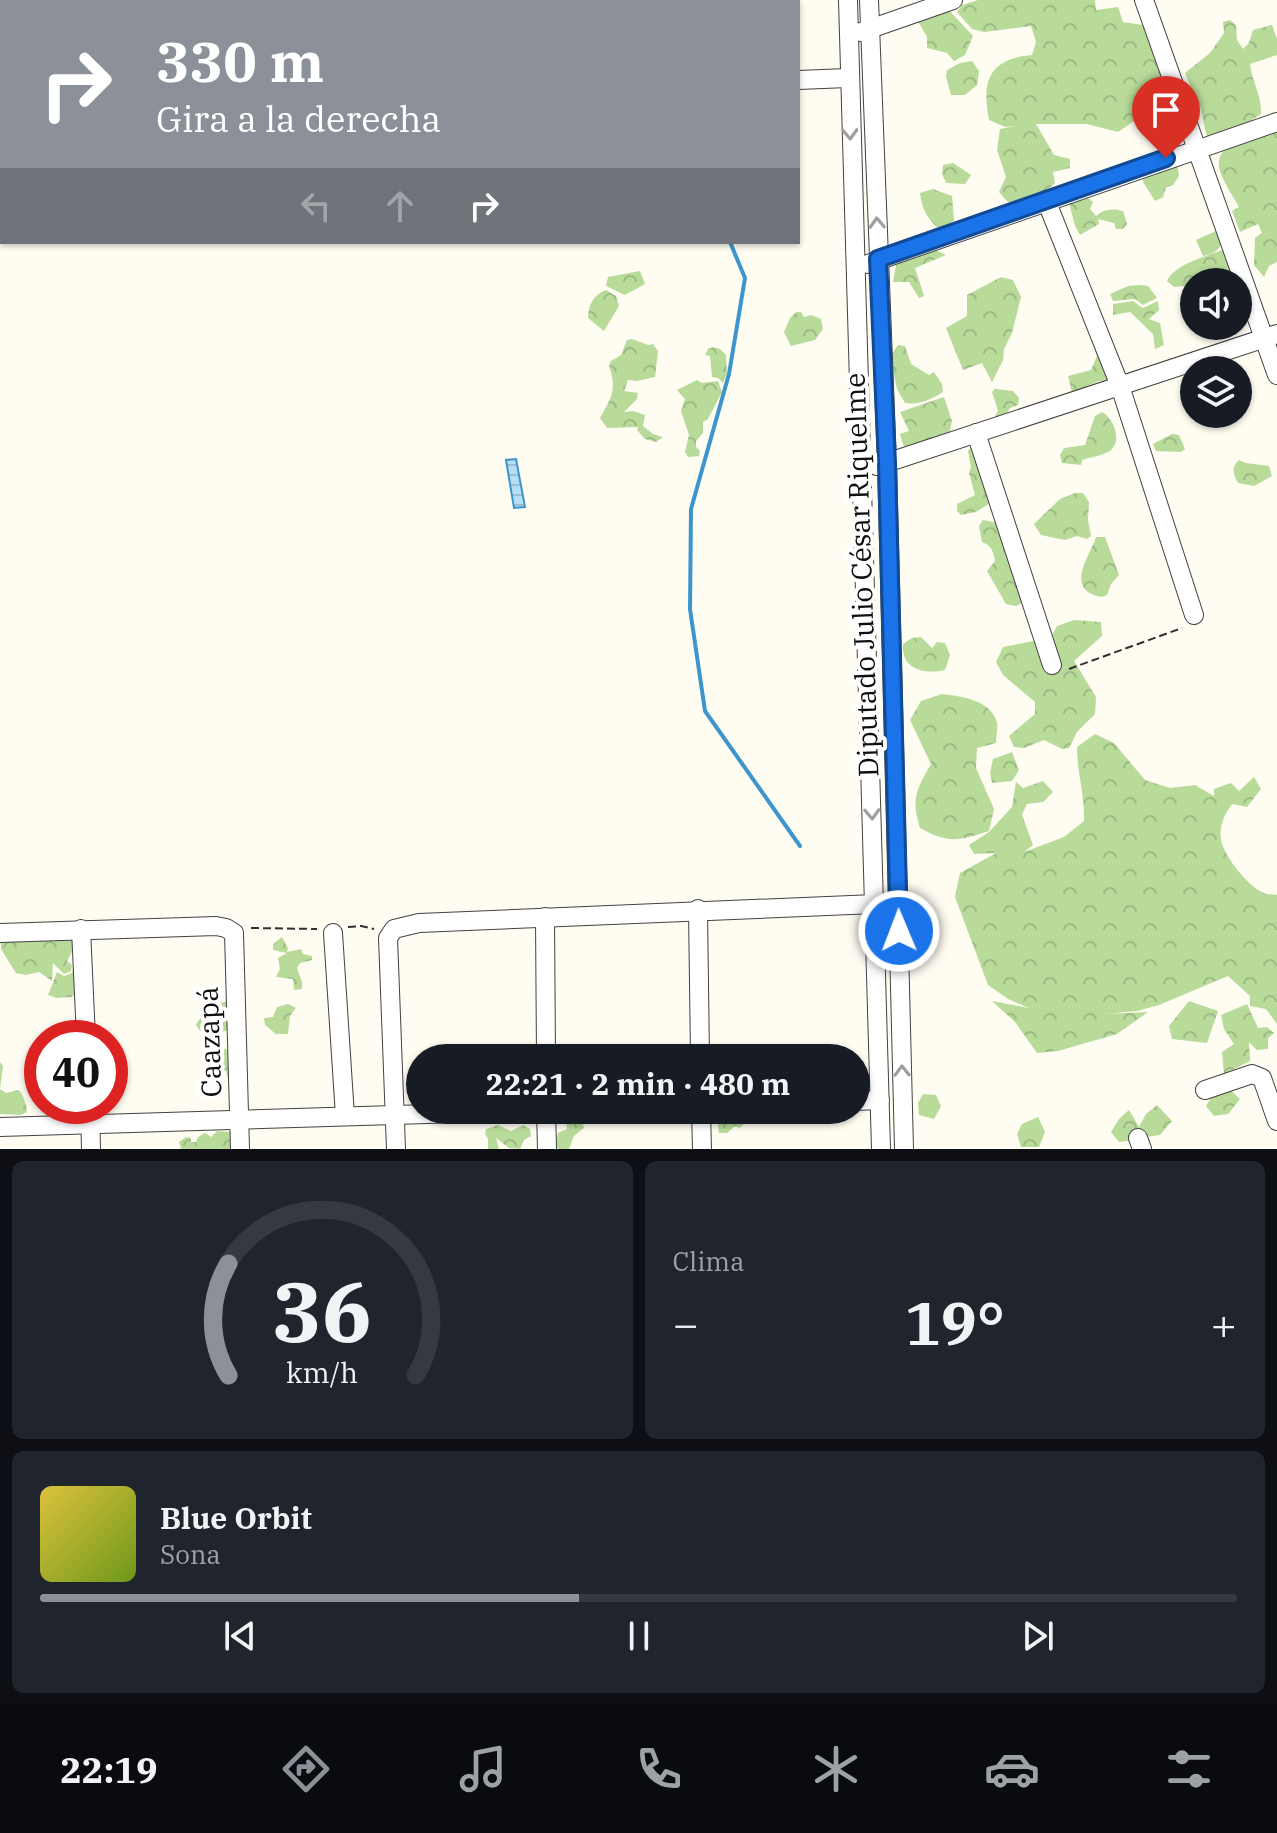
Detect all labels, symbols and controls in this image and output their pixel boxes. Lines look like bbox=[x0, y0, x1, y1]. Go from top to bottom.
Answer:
text: 330 m bbox=[156, 25, 324, 97]
icon: right bbox=[24, 32, 128, 136]
pin bbox=[1132, 76, 1200, 158]
icon: arrive bbox=[1144, 88, 1188, 132]
text: Gira a la derecha bbox=[156, 95, 441, 142]
one-way arrow bbox=[841, 128, 858, 141]
icon: left bbox=[294, 184, 338, 228]
icon: ahead bbox=[378, 184, 422, 228]
icon: right bbox=[462, 184, 506, 228]
one-way arrow bbox=[868, 216, 885, 229]
map controls bbox=[1180, 268, 1252, 428]
button: sound bbox=[1180, 268, 1252, 340]
button: layers bbox=[1180, 356, 1252, 428]
street label: Diputado Julio César Riquelme bbox=[835, 372, 887, 778]
one-way arrow bbox=[863, 808, 881, 821]
position arrow bbox=[857, 889, 941, 973]
street label: Caazapá bbox=[189, 986, 229, 1098]
speed limit sign: 40 bbox=[24, 1020, 128, 1124]
text: 22:21 · 2 min · 480 m bbox=[486, 1064, 790, 1103]
one-way arrow bbox=[894, 1064, 911, 1077]
text: Clima bbox=[673, 1244, 744, 1278]
text: 36 bbox=[272, 1257, 372, 1365]
text: 19° bbox=[905, 1283, 1005, 1362]
text: − bbox=[673, 1295, 699, 1352]
text: + bbox=[1211, 1295, 1237, 1352]
text: km/h bbox=[286, 1354, 358, 1391]
text: Blue Orbit bbox=[160, 1498, 312, 1537]
text: Sona bbox=[160, 1537, 221, 1571]
icon: previous bbox=[218, 1614, 262, 1658]
icon: pause bbox=[617, 1614, 661, 1658]
icon: next bbox=[1016, 1614, 1060, 1658]
icon: directions bbox=[278, 1741, 334, 1797]
icon: music bbox=[455, 1741, 511, 1797]
icon: phone bbox=[631, 1741, 687, 1797]
icon: climate bbox=[808, 1741, 864, 1797]
icon: car bbox=[984, 1741, 1040, 1797]
icon: filters bbox=[1161, 1741, 1217, 1797]
text: 22:19 bbox=[60, 1746, 158, 1793]

